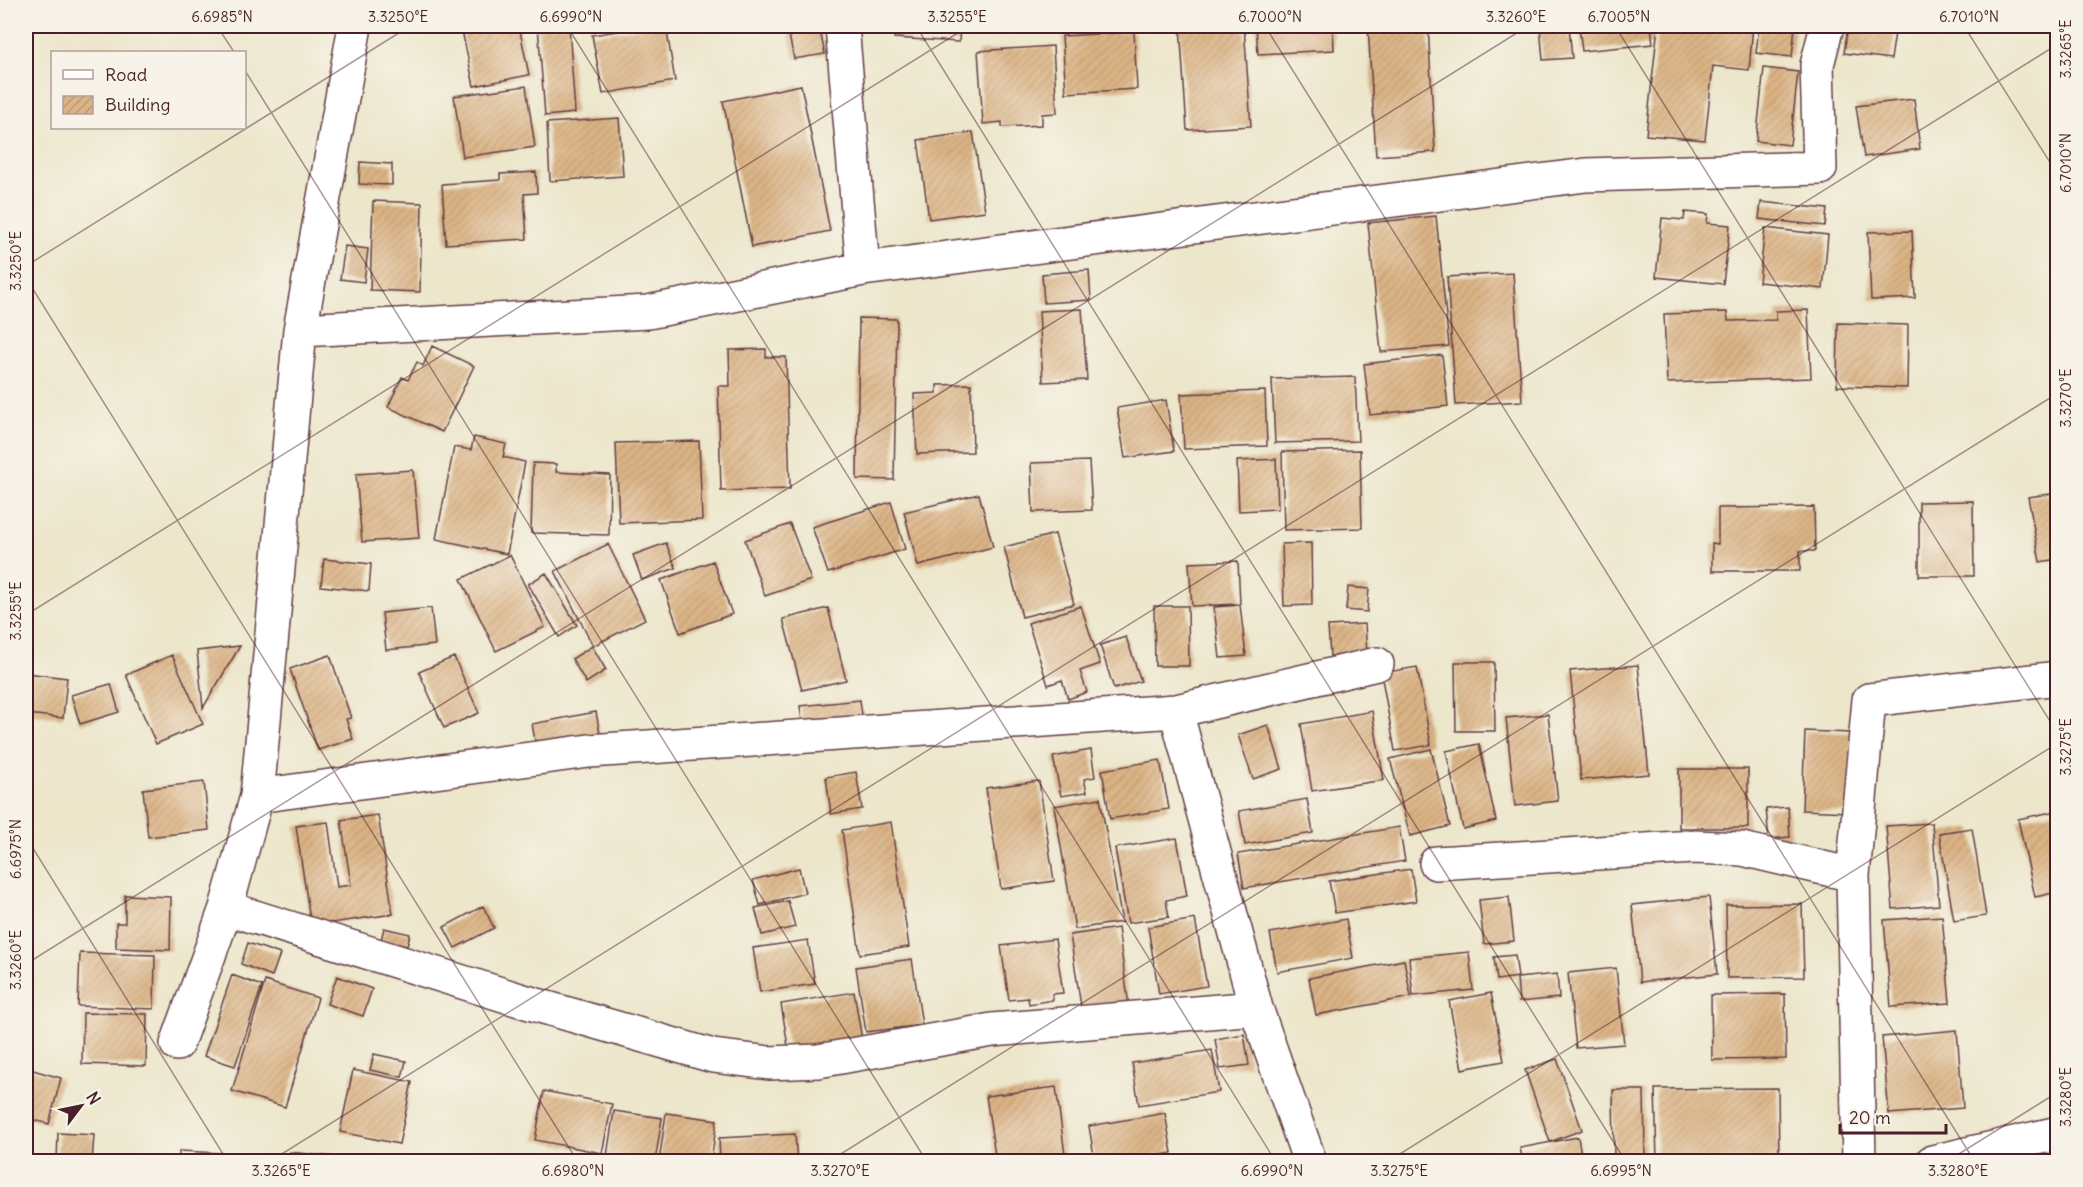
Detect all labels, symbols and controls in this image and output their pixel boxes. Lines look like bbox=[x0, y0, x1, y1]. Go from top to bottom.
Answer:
text: 6.6985°N bbox=[191, 7, 253, 26]
text: 3.3250°E bbox=[368, 7, 429, 26]
text: 6.6990°N bbox=[540, 7, 602, 26]
text: 3.3255°E bbox=[927, 7, 987, 26]
text: 6.7000°N bbox=[1238, 7, 1302, 26]
text: 3.3260°E bbox=[1486, 7, 1547, 26]
text: 6.7005°N bbox=[1588, 7, 1650, 26]
text: 6.7010°N bbox=[1939, 7, 1999, 26]
text: 3.3265°E bbox=[2056, 19, 2075, 79]
legend bbox=[51, 51, 246, 129]
text: Road bbox=[105, 63, 148, 86]
text: Building bbox=[105, 93, 170, 116]
text: 6.7010°N bbox=[2056, 133, 2075, 193]
text: 3.3250°E bbox=[6, 230, 25, 291]
text: 3.3270°E bbox=[2056, 368, 2075, 428]
text: 3.3255°E bbox=[6, 581, 25, 641]
text: 3.3275°E bbox=[2056, 718, 2075, 776]
text: 6.6975°N bbox=[6, 819, 25, 879]
text: 3.3260°E bbox=[6, 929, 25, 990]
text: 3.3280°E bbox=[2056, 1066, 2075, 1127]
north arrow bbox=[51, 1076, 111, 1136]
text: N bbox=[82, 1088, 105, 1108]
scale bar bbox=[1840, 1097, 1946, 1135]
text: 20 m bbox=[1849, 1106, 1891, 1129]
text: 3.3265°E bbox=[251, 1161, 311, 1180]
text: 6.6980°N bbox=[542, 1161, 604, 1180]
text: 3.3270°E bbox=[810, 1161, 870, 1180]
text: 6.6990°N bbox=[1241, 1161, 1303, 1180]
text: 3.3275°E bbox=[1370, 1161, 1428, 1180]
text: 6.6995°N bbox=[1590, 1161, 1652, 1180]
text: 3.3280°E bbox=[1928, 1161, 1989, 1180]

